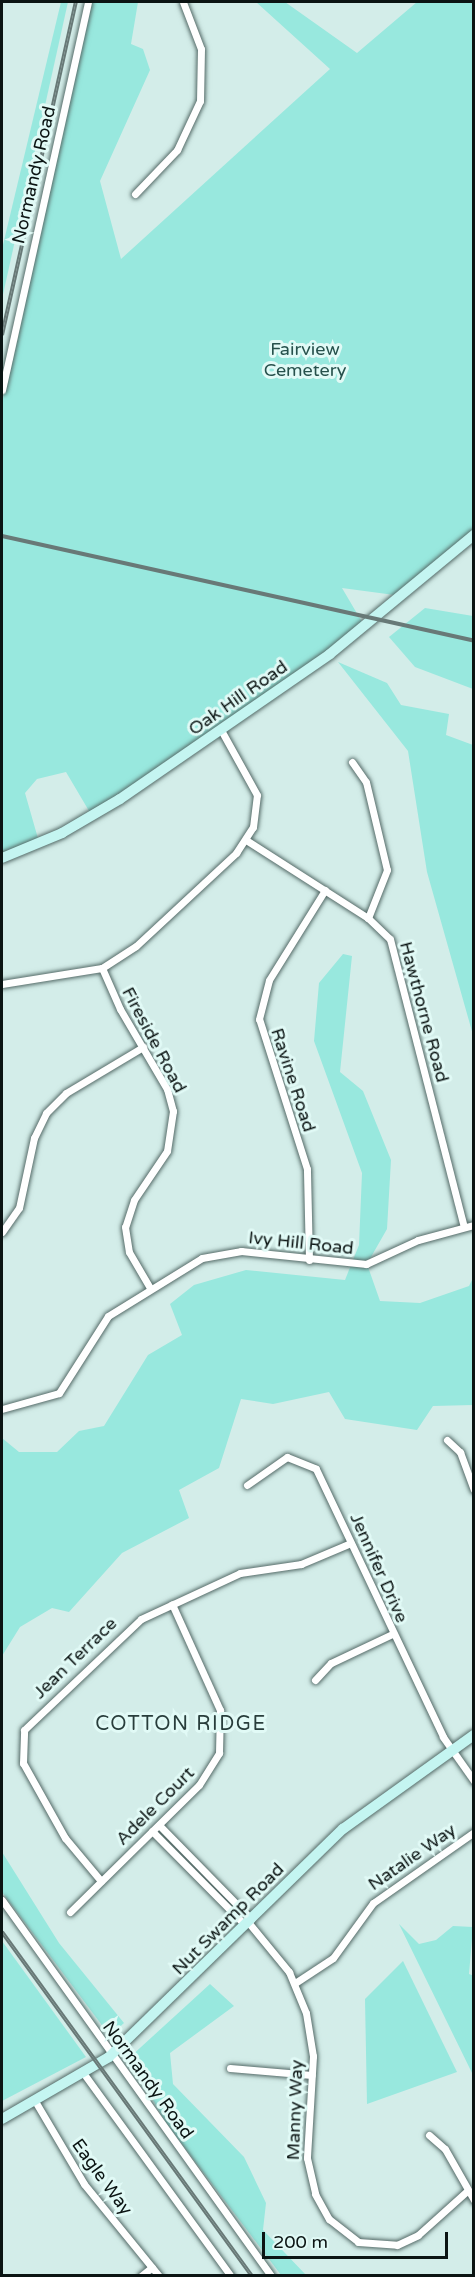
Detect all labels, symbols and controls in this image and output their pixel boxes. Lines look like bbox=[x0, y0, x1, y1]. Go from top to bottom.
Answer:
street label: Normandy Road bbox=[8, 104, 60, 246]
park label: Fairview Cemetery bbox=[264, 339, 346, 382]
street label: Oak Hill Road bbox=[184, 656, 292, 740]
street label: Hawthorne Road bbox=[395, 939, 453, 1085]
street label: Fireside Road bbox=[117, 983, 191, 1097]
street label: Ravine Road bbox=[266, 1025, 320, 1135]
street label: Ivy Hill Road bbox=[247, 1227, 355, 1259]
street label: Jennifer Drive bbox=[345, 1510, 413, 1626]
street label: Jean Terrace bbox=[29, 1613, 121, 1703]
district label: COTTON RIDGE bbox=[95, 1712, 267, 1736]
street label: Adele Court bbox=[111, 1762, 199, 1850]
street label: Natalie Way bbox=[364, 1819, 460, 1895]
street label: Nut Swamp Road bbox=[168, 1859, 288, 1979]
street label: Normandy Road bbox=[98, 2017, 198, 2143]
street label: Manny Way bbox=[282, 2059, 308, 2161]
street label: Eagle Way bbox=[67, 2135, 137, 2219]
scale bar bbox=[265, 2220, 451, 2258]
text: 200 m bbox=[273, 2231, 328, 2253]

